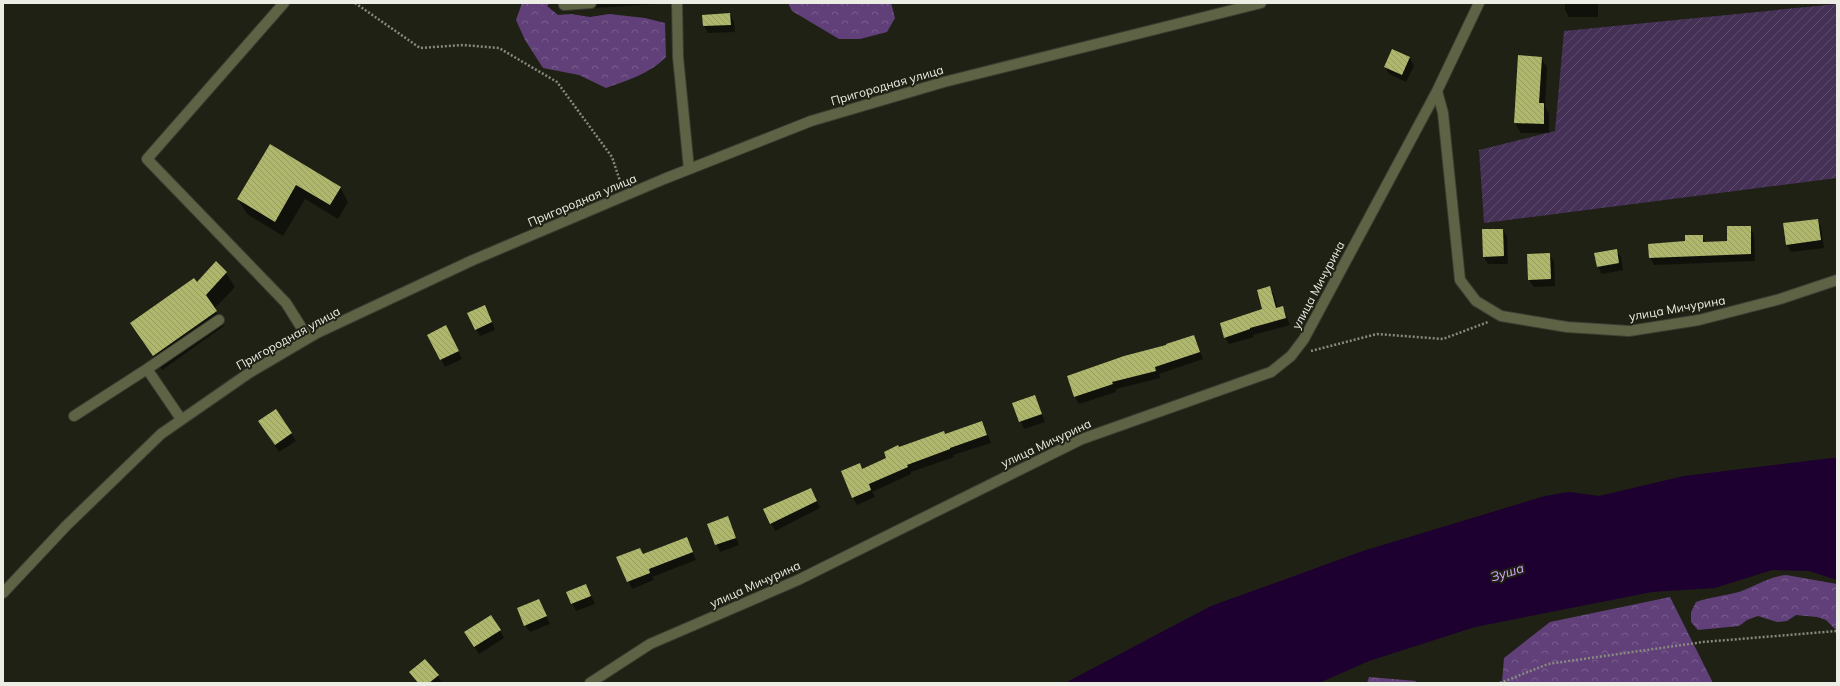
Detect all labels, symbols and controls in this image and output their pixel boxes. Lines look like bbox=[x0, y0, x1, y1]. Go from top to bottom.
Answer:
street label: Пригородная улица bbox=[829, 62, 945, 108]
street label: Пригородная улица bbox=[525, 170, 639, 230]
street label: улица Мичурина bbox=[1288, 238, 1348, 332]
street label: улица Мичурина bbox=[1628, 292, 1726, 324]
street label: Пригородная улица bbox=[233, 303, 343, 373]
street label: улица Мичурина bbox=[999, 416, 1093, 470]
street label: улица Мичурина bbox=[707, 557, 803, 611]
water label: Зуша bbox=[1488, 559, 1526, 585]

